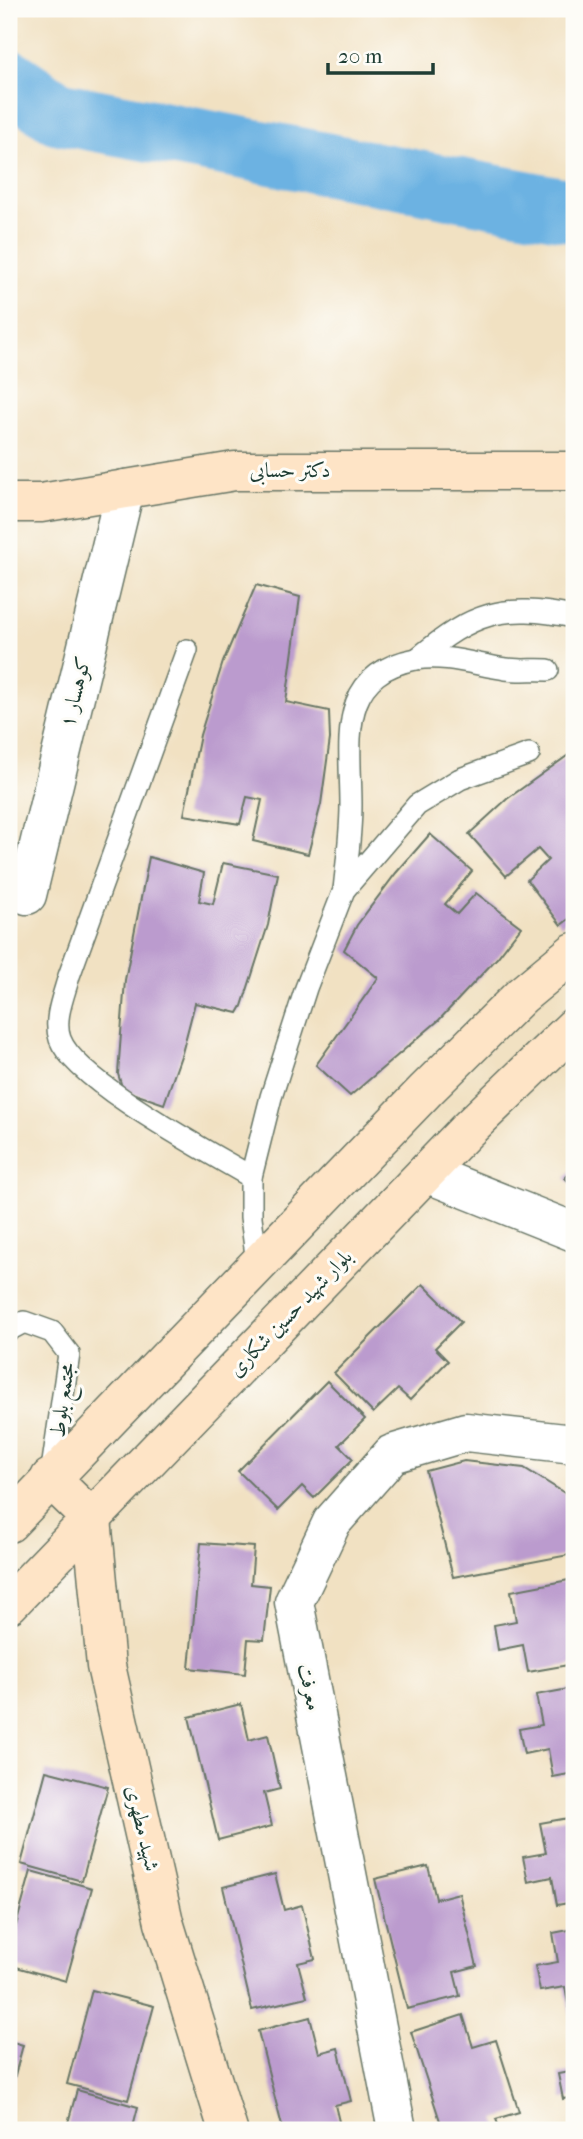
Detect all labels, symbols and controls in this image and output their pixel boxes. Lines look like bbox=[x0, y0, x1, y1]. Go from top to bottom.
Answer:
scale bar bbox=[328, 32, 433, 76]
text: 20 m bbox=[338, 44, 383, 68]
street label: دکتر حسابی bbox=[249, 458, 331, 485]
street label: کوهسار ۱ bbox=[55, 654, 96, 730]
street label: بلوار شهید حسین شکاری bbox=[223, 1244, 358, 1383]
street label: مجتمع بلوط bbox=[45, 1361, 86, 1440]
street label: معرفت bbox=[293, 1661, 326, 1713]
street label: شهید مطهری bbox=[120, 1783, 165, 1874]

